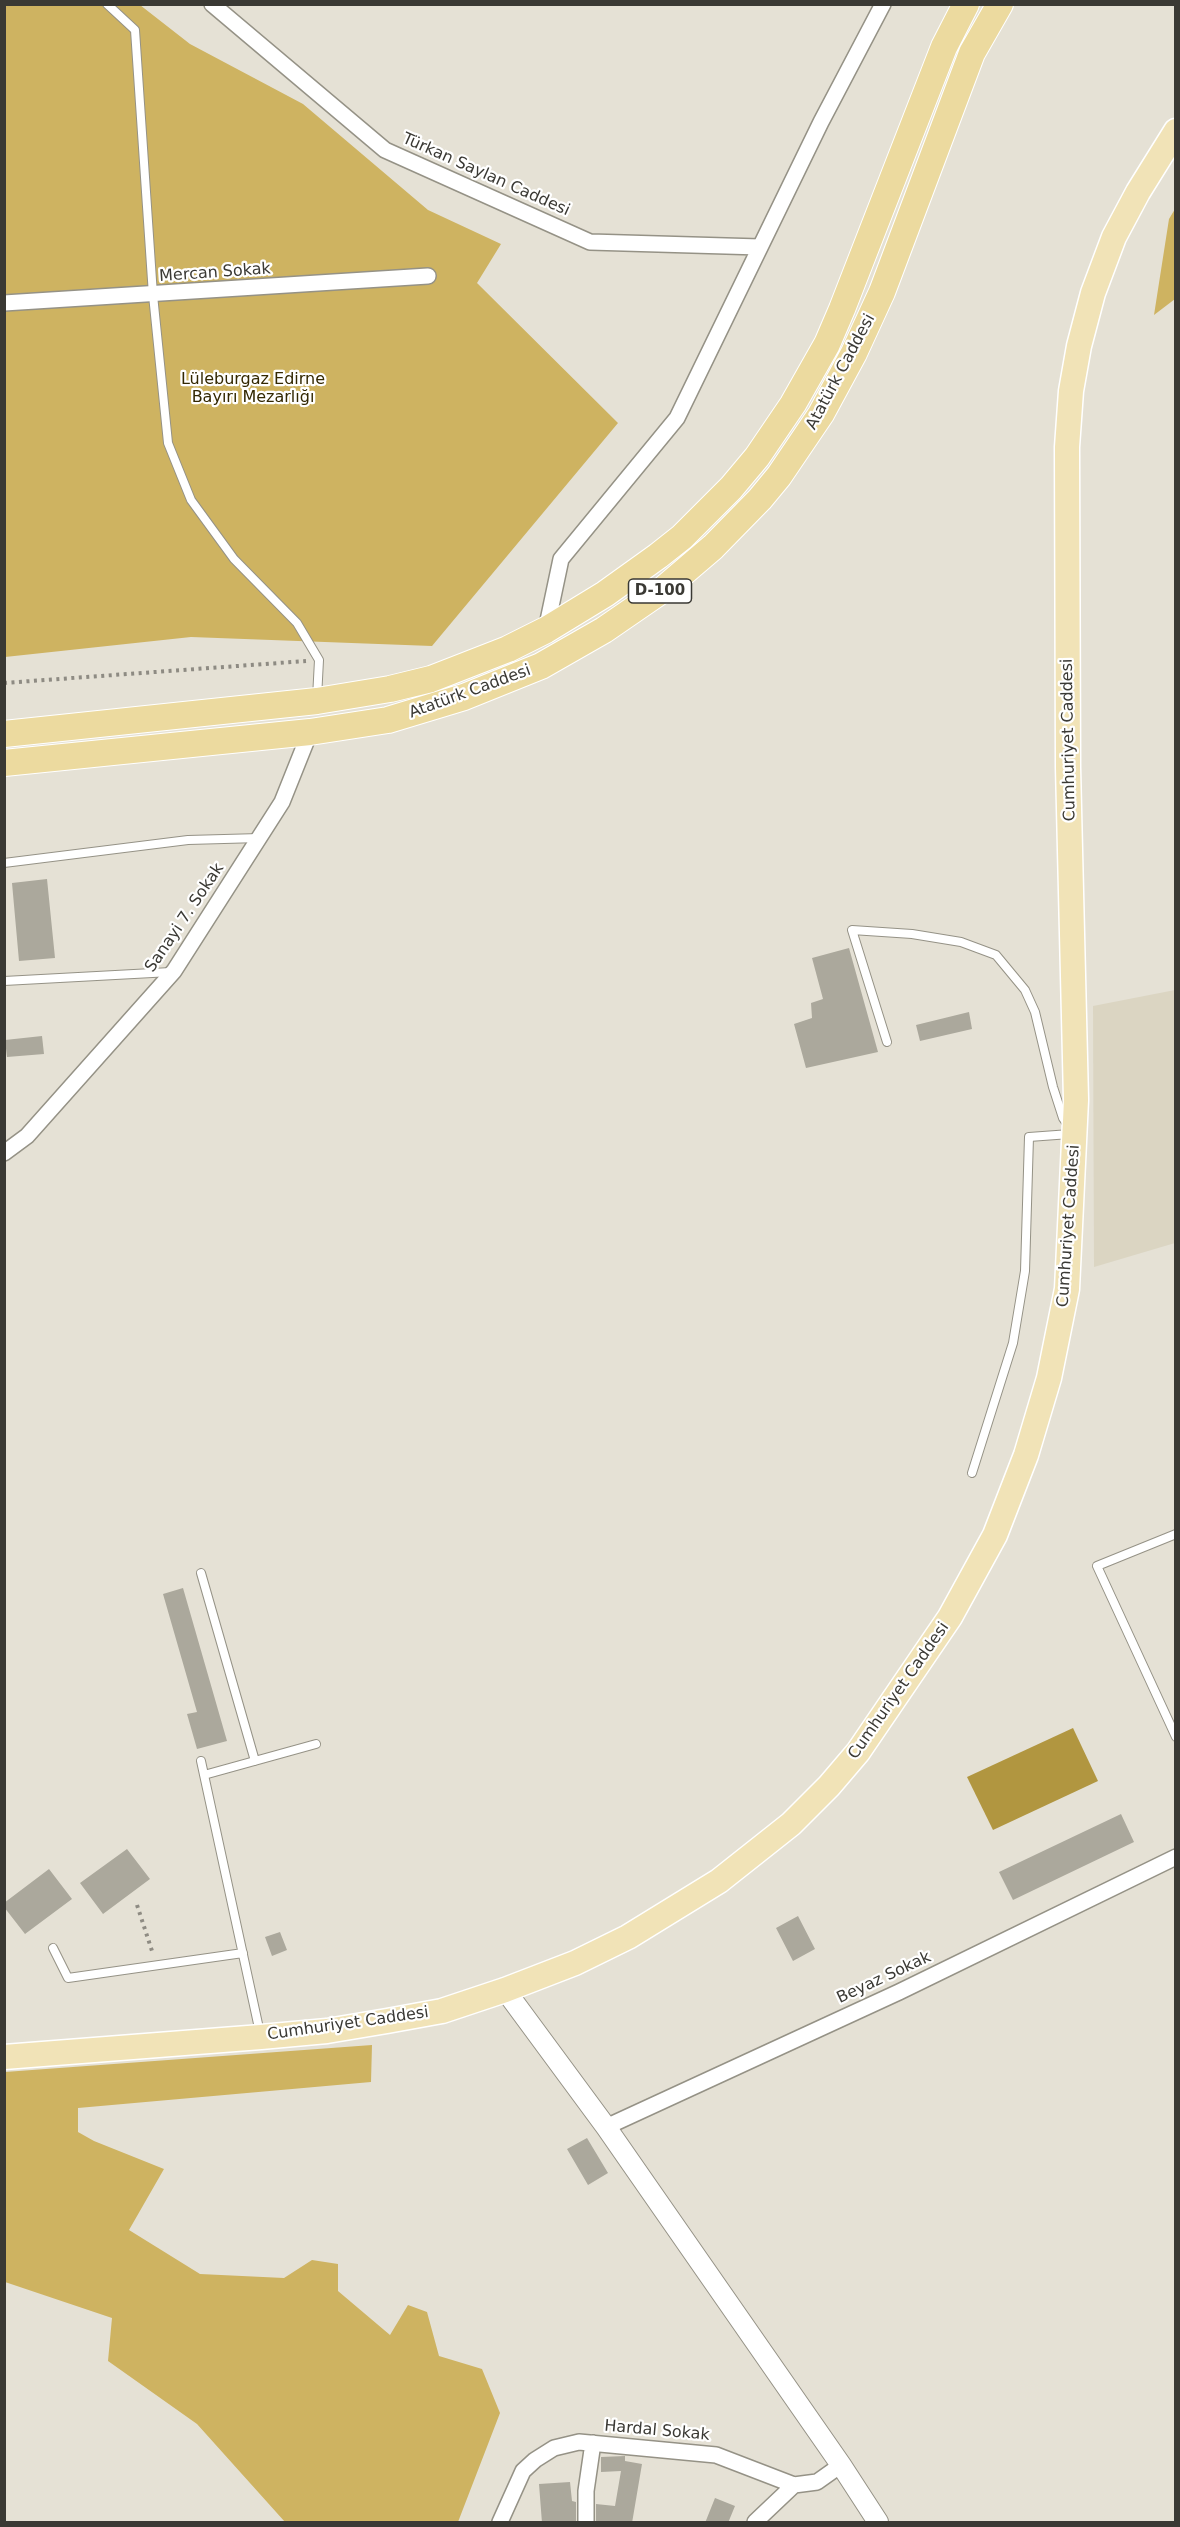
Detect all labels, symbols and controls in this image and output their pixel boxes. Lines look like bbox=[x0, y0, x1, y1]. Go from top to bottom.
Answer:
street label: Türkan Saylan Caddesi bbox=[399, 129, 573, 221]
street label: Mercan Sokak bbox=[159, 260, 271, 286]
street label: Atatürk Caddesi bbox=[802, 311, 880, 433]
park label: Lüleburgaz Edirne Bayırı Mezarlığı bbox=[181, 370, 325, 408]
road number: D-100 bbox=[628, 579, 692, 603]
street label: Cumhuriyet Caddesi bbox=[1058, 658, 1080, 822]
street label: Atatürk Caddesi bbox=[407, 661, 533, 723]
street label: Sanayi 7. Sokak bbox=[141, 860, 229, 976]
street label: Cumhuriyet Caddesi bbox=[1054, 1144, 1084, 1308]
street label: Cumhuriyet Caddesi bbox=[844, 1619, 954, 1763]
street label: Beyaz Sokak bbox=[834, 1948, 934, 2008]
street label: Cumhuriyet Caddesi bbox=[266, 2003, 430, 2045]
street label: Hardal Sokak bbox=[604, 2417, 710, 2445]

